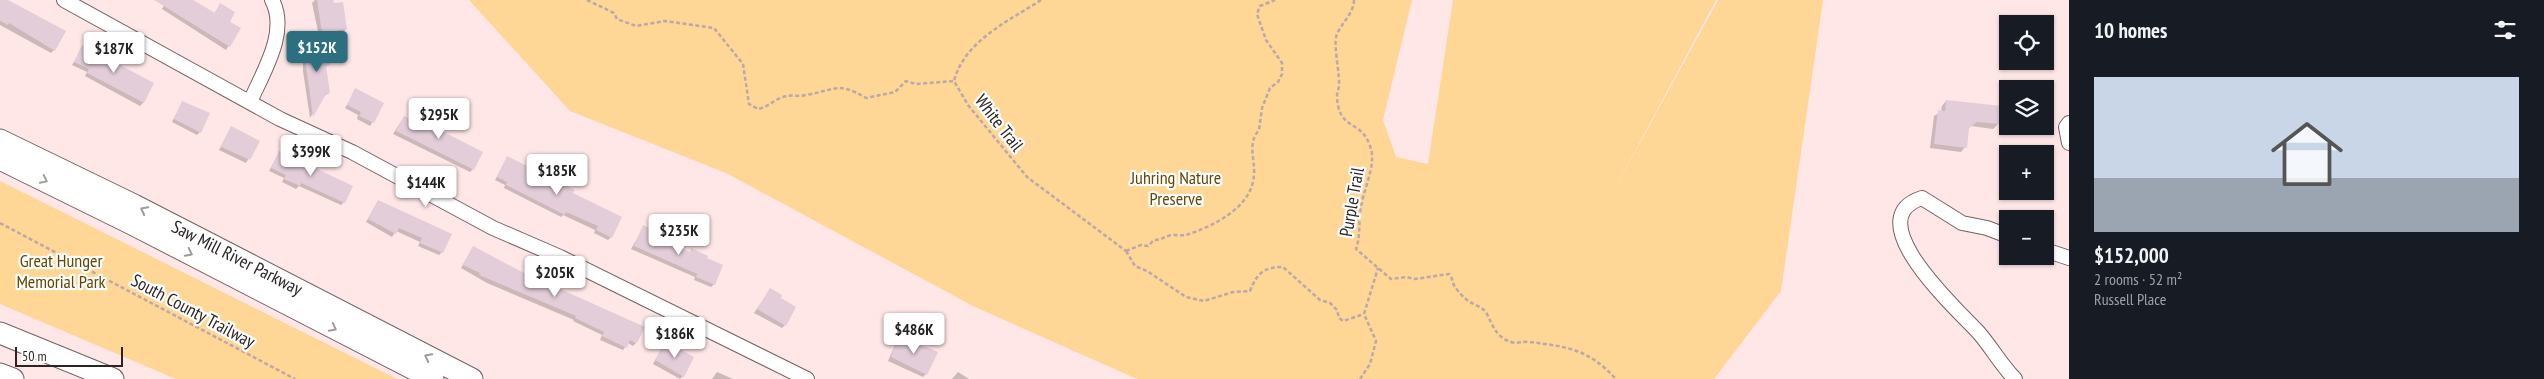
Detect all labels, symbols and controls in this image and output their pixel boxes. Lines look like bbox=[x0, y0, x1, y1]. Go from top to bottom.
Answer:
map controls bbox=[1999, 15, 2054, 265]
button: locate bbox=[1999, 15, 2054, 70]
icon: filters bbox=[2491, 16, 2519, 44]
text: 10 homes bbox=[2094, 17, 2167, 44]
pin: $152K bbox=[282, 30, 352, 73]
pin: $187K bbox=[79, 32, 149, 74]
text: $152K bbox=[298, 37, 336, 57]
text: $187K bbox=[95, 38, 133, 58]
button: layers bbox=[1999, 80, 2054, 135]
street label: White Trail bbox=[970, 90, 1029, 157]
pin: $295K bbox=[404, 98, 474, 140]
text: $295K bbox=[420, 104, 458, 124]
icon: home bbox=[2262, 109, 2352, 199]
pin: $399K bbox=[276, 134, 346, 177]
text: $399K bbox=[292, 141, 330, 161]
button: + bbox=[1999, 145, 2054, 200]
pin: $185K bbox=[522, 154, 592, 196]
text: $185K bbox=[538, 160, 576, 180]
street label: Purple Trail bbox=[1334, 165, 1369, 238]
pin: $144K bbox=[391, 166, 461, 208]
park label: Juhring Nature Preserve bbox=[1130, 166, 1221, 210]
text: $144K bbox=[407, 172, 445, 192]
one-way arrow bbox=[39, 174, 48, 184]
one-way arrow bbox=[140, 206, 149, 216]
button: − bbox=[1999, 210, 2054, 265]
pin: $235K bbox=[644, 214, 714, 256]
street label: Saw Mill River Parkway bbox=[168, 215, 307, 301]
text: $235K bbox=[660, 220, 698, 240]
text: $152,000 bbox=[2094, 242, 2169, 269]
one-way arrow bbox=[184, 247, 193, 257]
park label: Great Hunger Memorial Park bbox=[16, 249, 106, 293]
pin: $205K bbox=[520, 256, 590, 298]
text: $205K bbox=[536, 262, 574, 282]
street label: South County Trailway bbox=[127, 268, 259, 353]
text: 2 rooms · 52 m² bbox=[2094, 269, 2182, 289]
text: Russell Place bbox=[2094, 289, 2166, 309]
pin: $486K bbox=[879, 312, 949, 355]
pin: $186K bbox=[640, 316, 710, 359]
text: $486K bbox=[895, 319, 933, 339]
one-way arrow bbox=[328, 322, 337, 332]
text: $186K bbox=[656, 323, 694, 343]
scale bar bbox=[15, 344, 122, 367]
text: 50 m bbox=[22, 347, 47, 365]
one-way arrow bbox=[424, 353, 433, 363]

